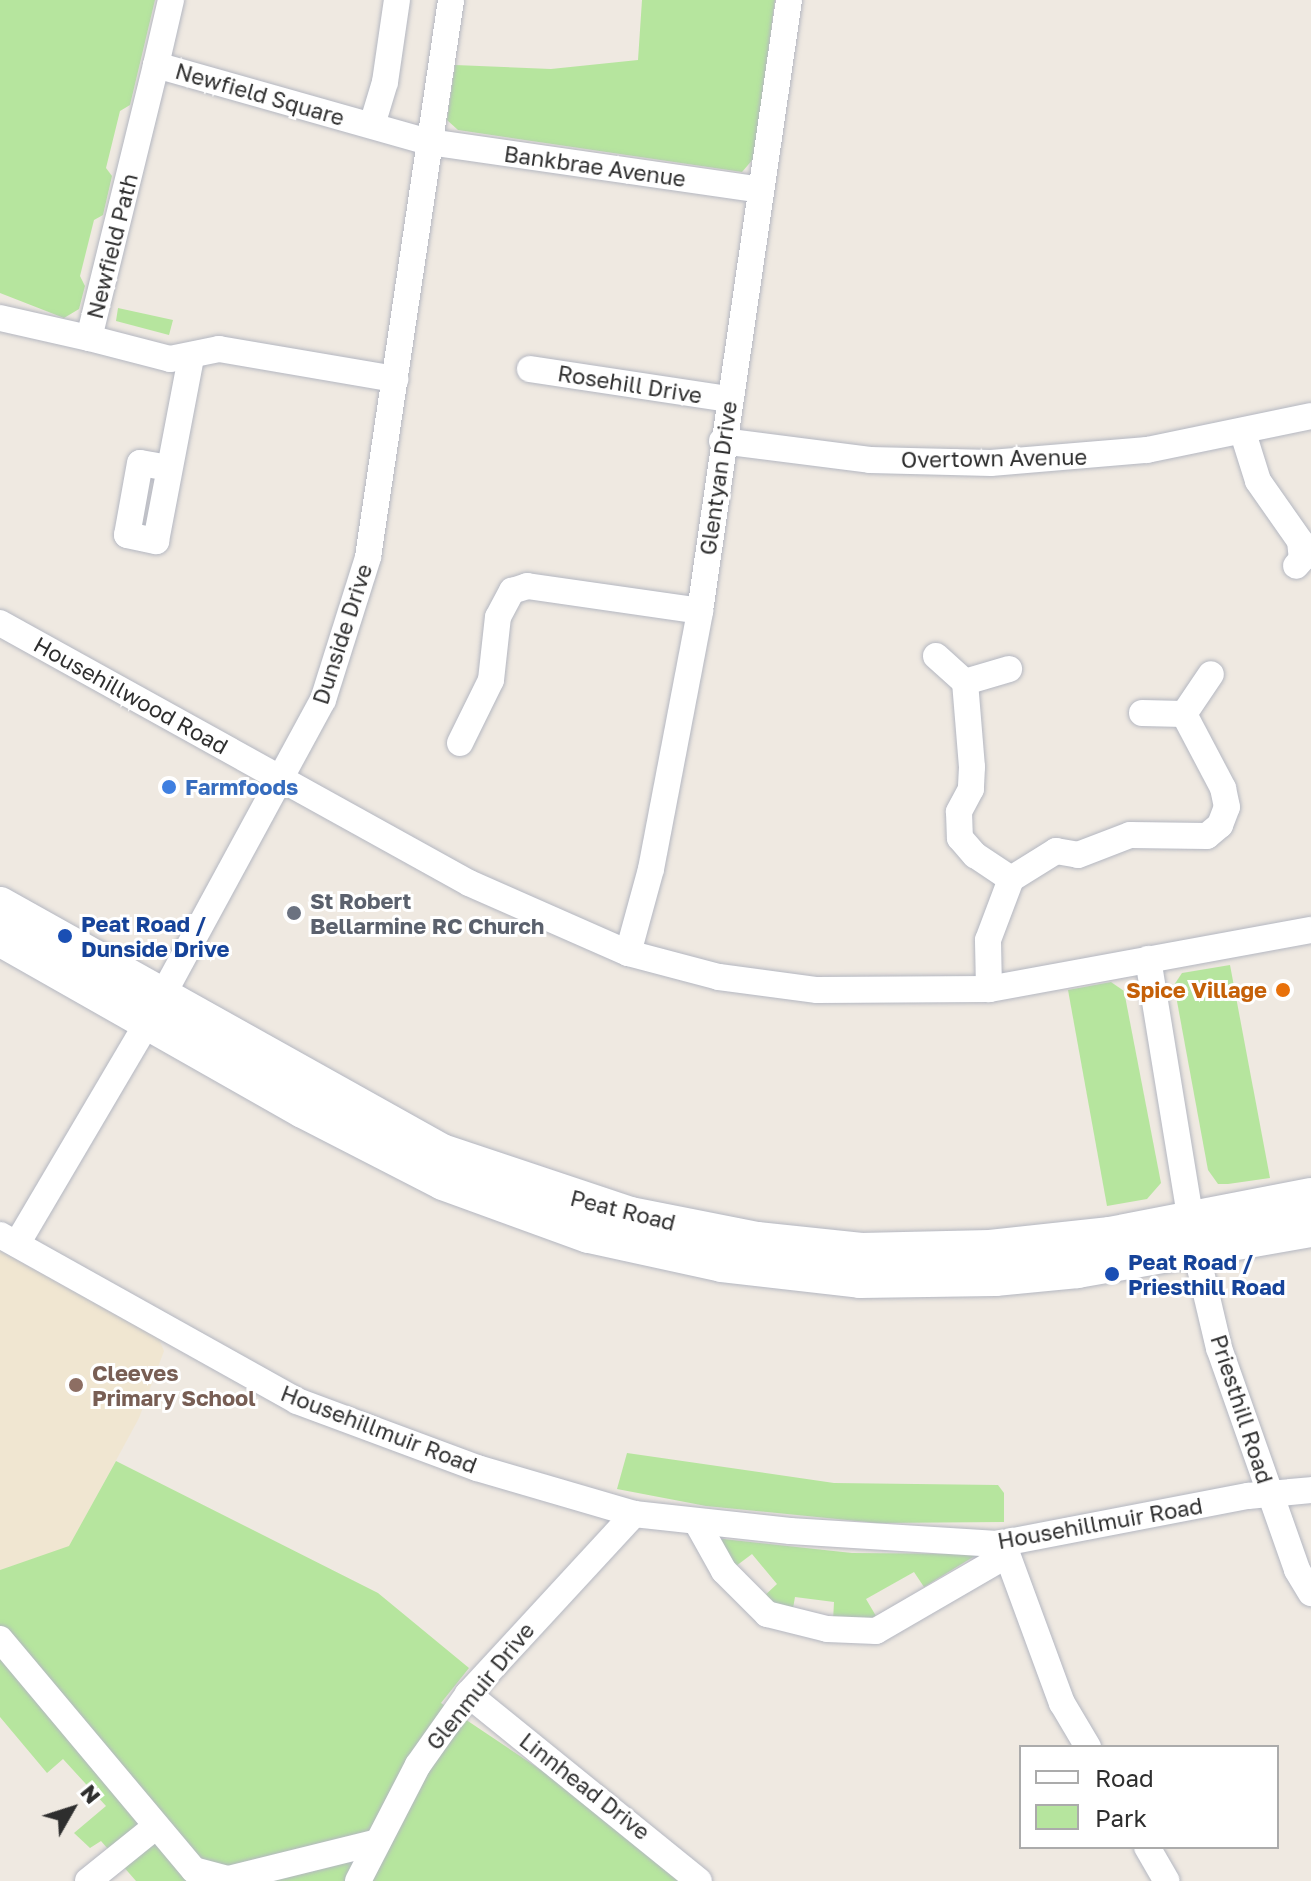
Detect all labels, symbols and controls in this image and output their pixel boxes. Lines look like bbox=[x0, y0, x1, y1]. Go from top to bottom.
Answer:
street label: Newfield Square bbox=[172, 57, 348, 131]
street label: Bankbrae Avenue bbox=[502, 140, 688, 192]
street label: Newfield Path bbox=[81, 171, 143, 321]
street label: Rosehill Drive bbox=[556, 360, 704, 408]
street label: Glentyan Drive bbox=[694, 399, 742, 557]
street label: Overtown Avenue bbox=[901, 443, 1087, 473]
street label: Dunside Drive bbox=[307, 560, 377, 708]
street label: Househillwood Road bbox=[29, 631, 233, 759]
place label: Farmfoods bbox=[185, 774, 298, 800]
marker: Farmfoods bbox=[160, 778, 178, 796]
place label: St Robert Bellarmine RC Church bbox=[310, 887, 544, 938]
marker: St Robert Bellarmine RC Church bbox=[285, 904, 303, 922]
place label: Peat Road / Dunside Drive bbox=[81, 910, 230, 962]
marker: Peat Road / Dunside Drive bbox=[56, 927, 74, 945]
place label: Spice Village bbox=[1126, 977, 1267, 1003]
marker: Spice Village bbox=[1274, 981, 1292, 999]
street label: Peat Road bbox=[568, 1184, 678, 1236]
place label: Peat Road / Priesthill Road bbox=[1128, 1248, 1285, 1300]
marker: Peat Road / Priesthill Road bbox=[1103, 1265, 1121, 1283]
street label: Priesthill Road bbox=[1205, 1331, 1279, 1487]
place label: Cleeves Primary School bbox=[92, 1359, 256, 1410]
marker: Cleeves Primary School bbox=[67, 1376, 85, 1394]
street label: Househillmuir Road bbox=[277, 1379, 481, 1479]
street label: Househillmuir Road bbox=[995, 1492, 1205, 1554]
street label: Glenmuir Drive bbox=[421, 1617, 539, 1755]
street label: Linnhead Drive bbox=[515, 1727, 655, 1845]
legend bbox=[1019, 1745, 1279, 1849]
text: Road bbox=[1095, 1763, 1154, 1792]
north arrow bbox=[32, 1769, 112, 1849]
text: N bbox=[75, 1779, 107, 1809]
text: Park bbox=[1095, 1803, 1147, 1832]

